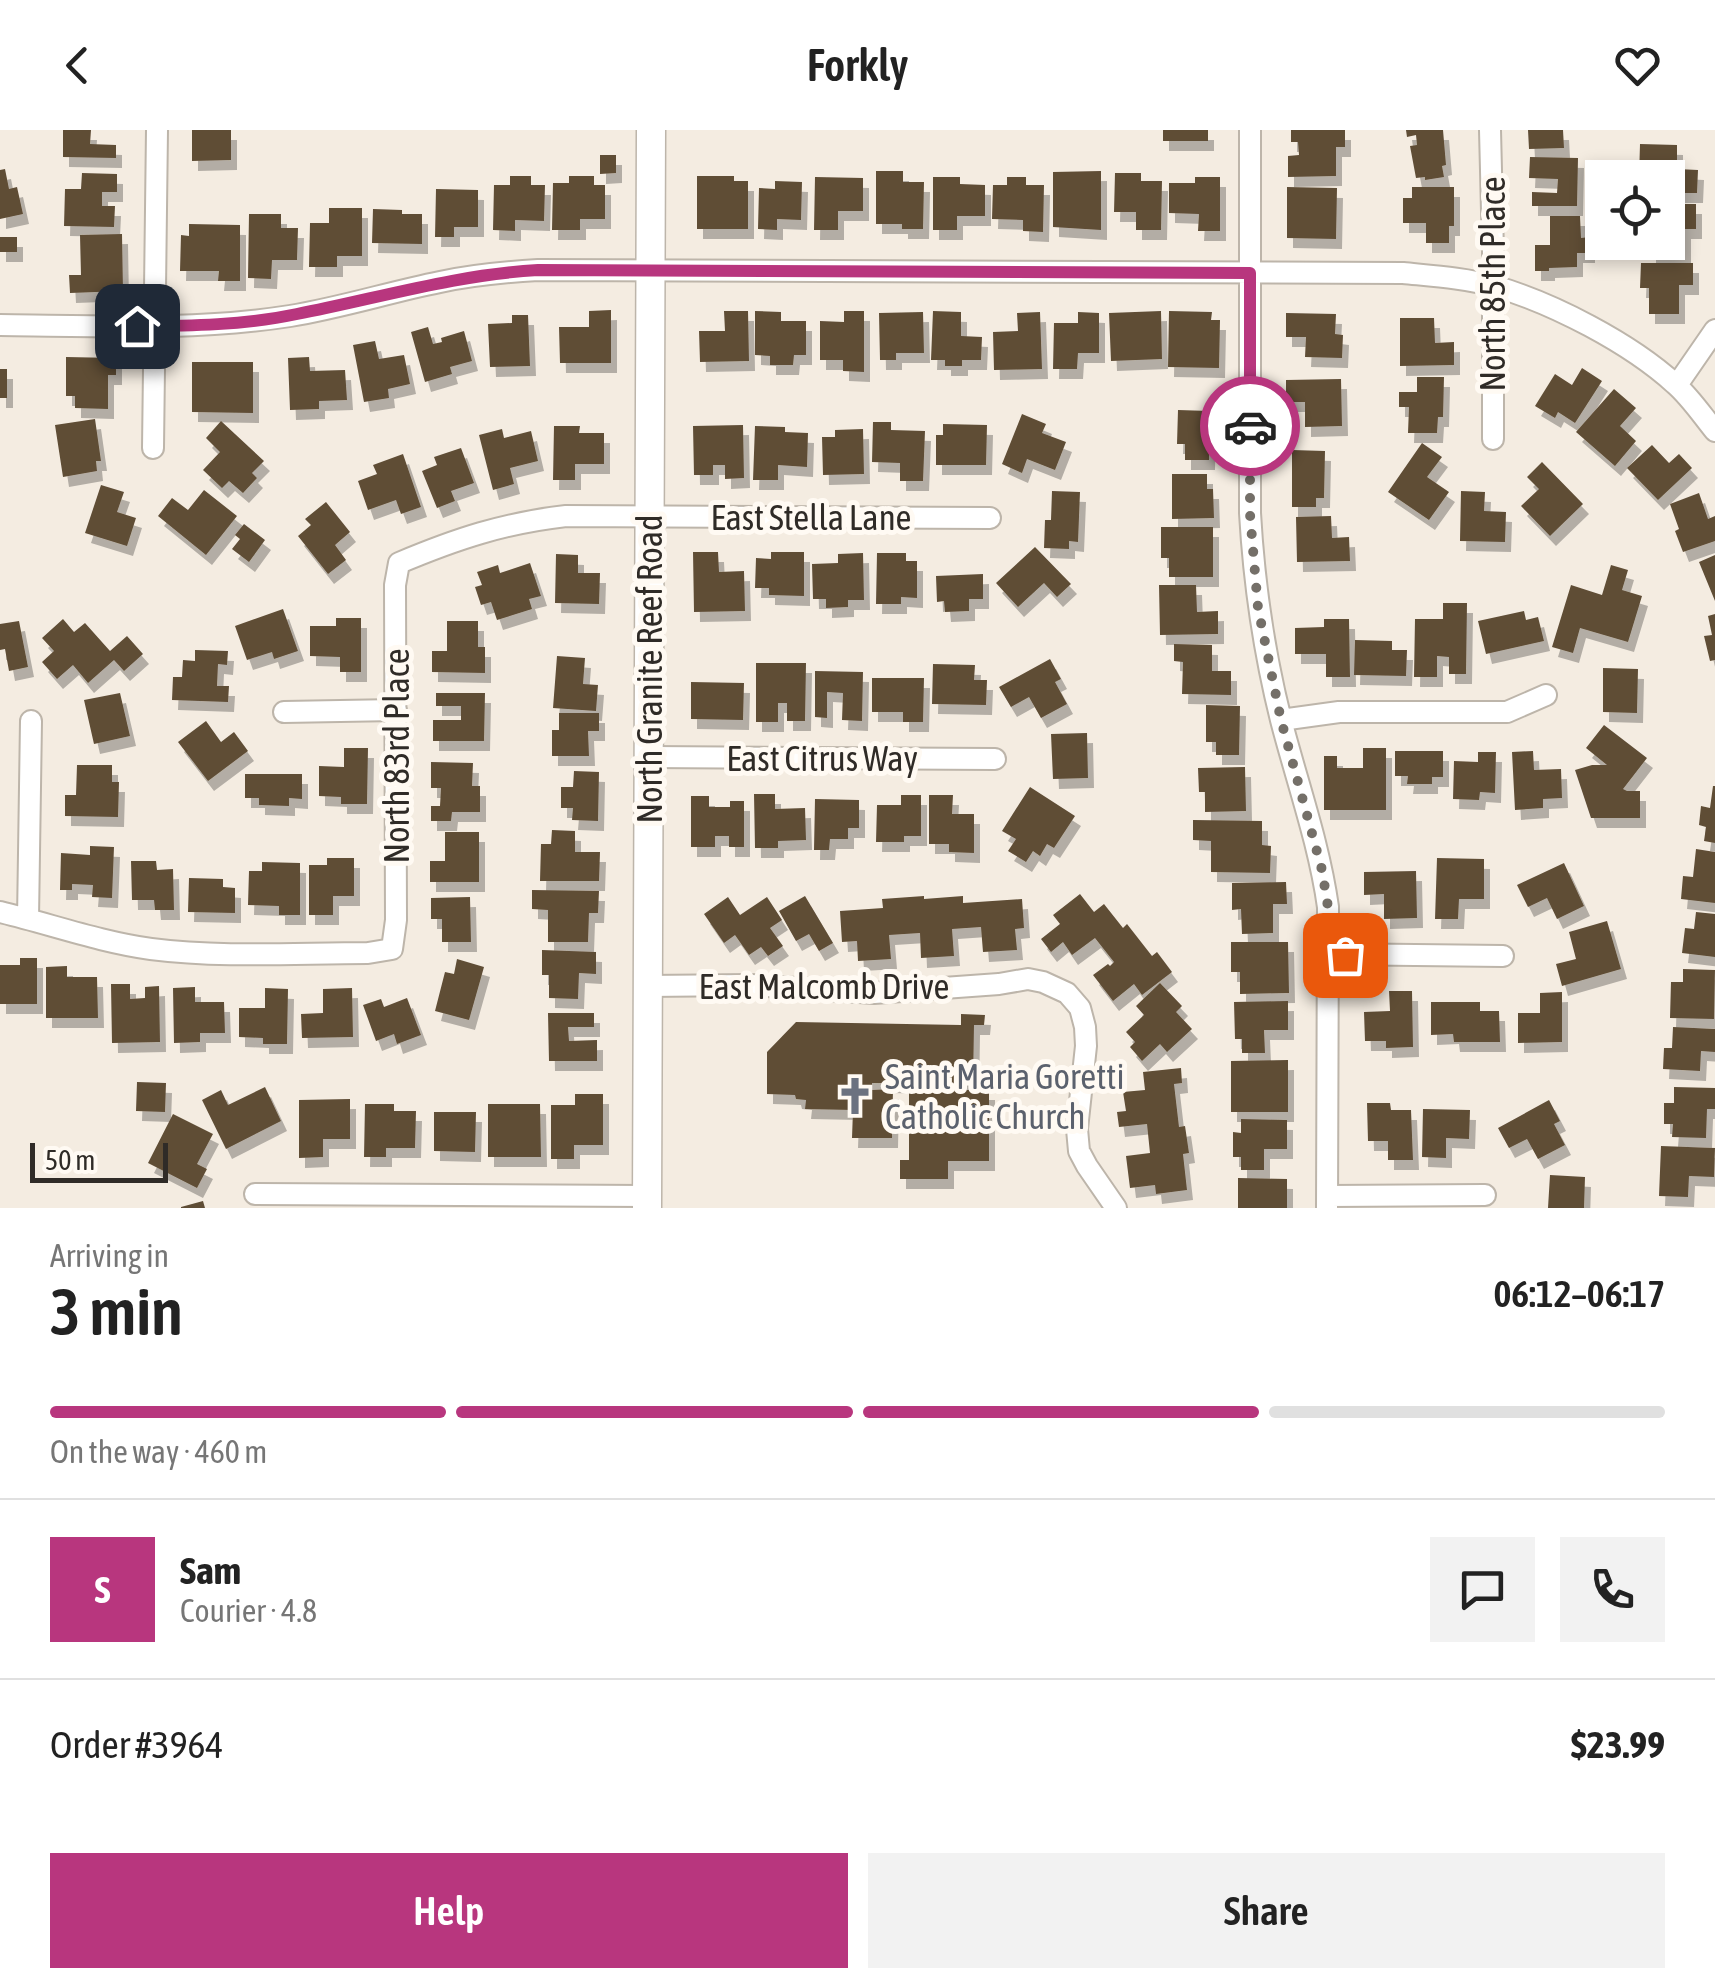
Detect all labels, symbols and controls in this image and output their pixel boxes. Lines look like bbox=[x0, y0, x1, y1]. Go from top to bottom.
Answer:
icon: back bbox=[50, 38, 105, 93]
icon: heart bbox=[1610, 38, 1665, 93]
text: Forkly bbox=[807, 39, 908, 91]
map controls bbox=[1585, 160, 1685, 260]
button: locate bbox=[1585, 160, 1685, 260]
street label: North 85th Place bbox=[1472, 176, 1512, 392]
pin bbox=[95, 284, 180, 369]
icon: home bbox=[110, 299, 165, 354]
courier bbox=[1200, 376, 1300, 476]
icon: car bbox=[1223, 399, 1278, 454]
street label: East Stella Lane bbox=[710, 497, 912, 537]
street label: North Granite Reef Road bbox=[629, 514, 669, 824]
street label: North 83rd Place bbox=[376, 648, 416, 864]
street label: East Citrus Way bbox=[726, 738, 918, 778]
pin bbox=[1303, 913, 1388, 998]
icon: bag bbox=[1318, 928, 1373, 983]
street label: East Malcomb Drive bbox=[699, 966, 950, 1006]
place label: Saint Maria Goretti Catholic Church bbox=[885, 1056, 1124, 1136]
church icon: Saint Maria Goretti Catholic Church bbox=[834, 1075, 876, 1117]
scale bar bbox=[30, 1138, 168, 1182]
text: 50 m bbox=[45, 1144, 95, 1176]
text: Arriving in bbox=[50, 1237, 169, 1274]
text: 06:12–06:17 bbox=[1493, 1272, 1665, 1315]
text: 3 min bbox=[50, 1274, 183, 1349]
text: On the way · 460 m bbox=[50, 1433, 267, 1470]
button: chat bbox=[1430, 1537, 1535, 1642]
button: phone bbox=[1560, 1537, 1665, 1642]
text: Sam bbox=[180, 1549, 241, 1592]
text: S bbox=[95, 1568, 110, 1611]
text: Courier · 4.8 bbox=[180, 1592, 317, 1629]
text: Order #3964 bbox=[50, 1723, 223, 1766]
text: $23.99 bbox=[1571, 1723, 1665, 1766]
button: Help bbox=[50, 1853, 848, 1968]
button: Share bbox=[868, 1853, 1665, 1968]

